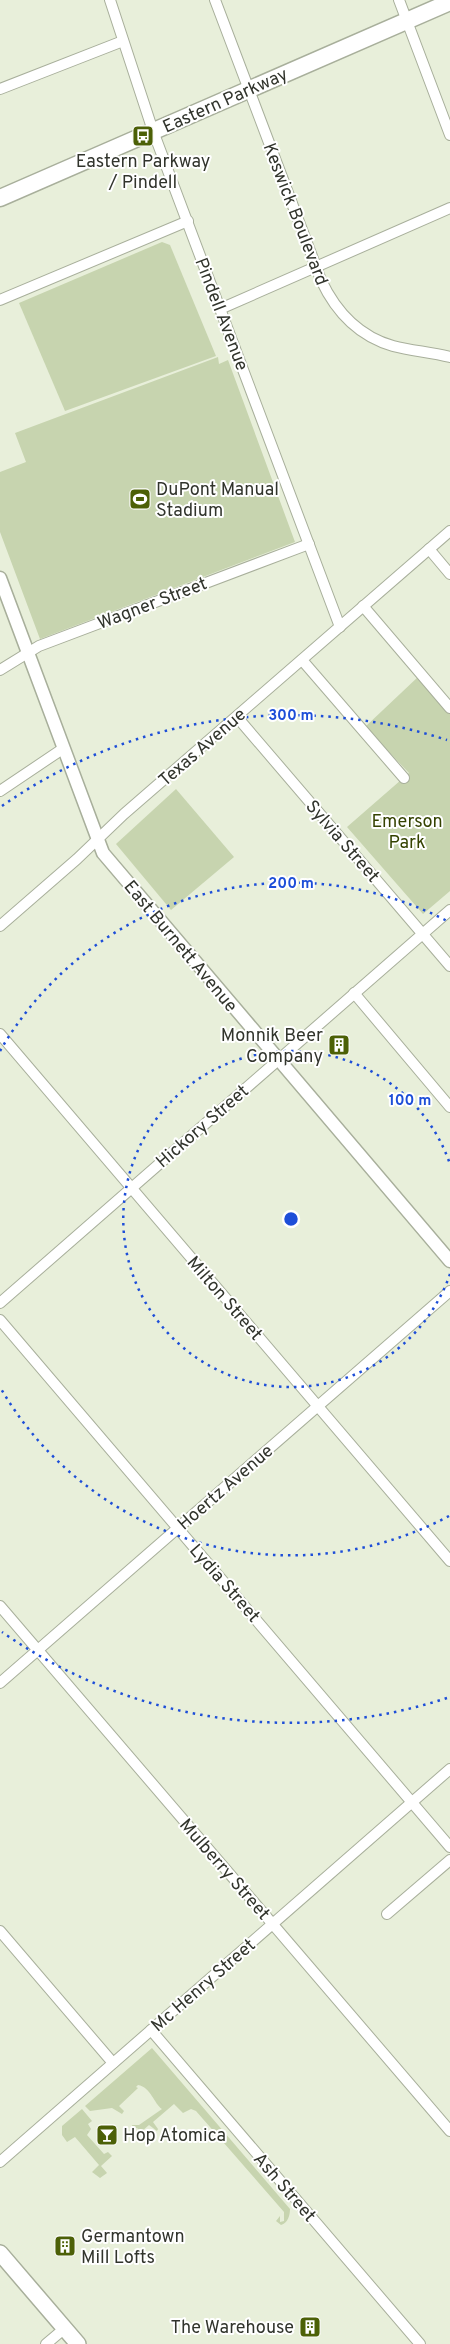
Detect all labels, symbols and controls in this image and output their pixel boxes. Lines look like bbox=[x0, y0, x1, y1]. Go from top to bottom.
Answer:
street label: Eastern Parkway bbox=[159, 63, 292, 139]
bus stop icon: Eastern Parkway / Pindell bbox=[131, 124, 155, 148]
street label: Keswick Boulevard bbox=[257, 140, 332, 289]
place label: Eastern Parkway / Pindell bbox=[76, 151, 210, 195]
street label: Pindell Avenue bbox=[188, 255, 253, 374]
place label: DuPont Manual Stadium bbox=[156, 479, 279, 523]
sports icon: DuPont Manual Stadium bbox=[128, 487, 152, 511]
street label: Wagner Street bbox=[94, 573, 211, 636]
street label: Texas Avenue bbox=[155, 704, 251, 792]
text: 300 m bbox=[268, 707, 314, 726]
street label: Sylvia Street bbox=[300, 796, 384, 888]
park label: Emerson Park bbox=[371, 811, 443, 855]
text: 200 m bbox=[268, 875, 314, 894]
street label: East Burnett Avenue bbox=[118, 876, 242, 1018]
place label: Monnik Beer Company bbox=[221, 1025, 323, 1069]
building icon: Monnik Beer Company bbox=[327, 1033, 351, 1057]
street label: Hickory Street bbox=[152, 1081, 254, 1174]
text: 100 m bbox=[389, 1092, 431, 1111]
centre of rings bbox=[282, 1210, 300, 1228]
street label: Milton Street bbox=[181, 1252, 267, 1346]
street label: Hoertz Avenue bbox=[173, 1440, 279, 1536]
street label: Lydia Street bbox=[183, 1540, 264, 1628]
street label: Mulberry Street bbox=[174, 1815, 274, 1925]
street label: Mc Henry Street bbox=[147, 1934, 261, 2038]
bar icon: Hop Atomica bbox=[95, 2123, 119, 2147]
place label: Hop Atomica bbox=[123, 2125, 226, 2148]
street label: Ash Street bbox=[247, 2149, 320, 2227]
place label: Germantown Mill Lofts bbox=[81, 2226, 185, 2270]
building icon: Germantown Mill Lofts bbox=[53, 2234, 77, 2258]
building icon: The Warehouse bbox=[298, 2315, 322, 2339]
place label: The Warehouse bbox=[170, 2317, 294, 2340]

